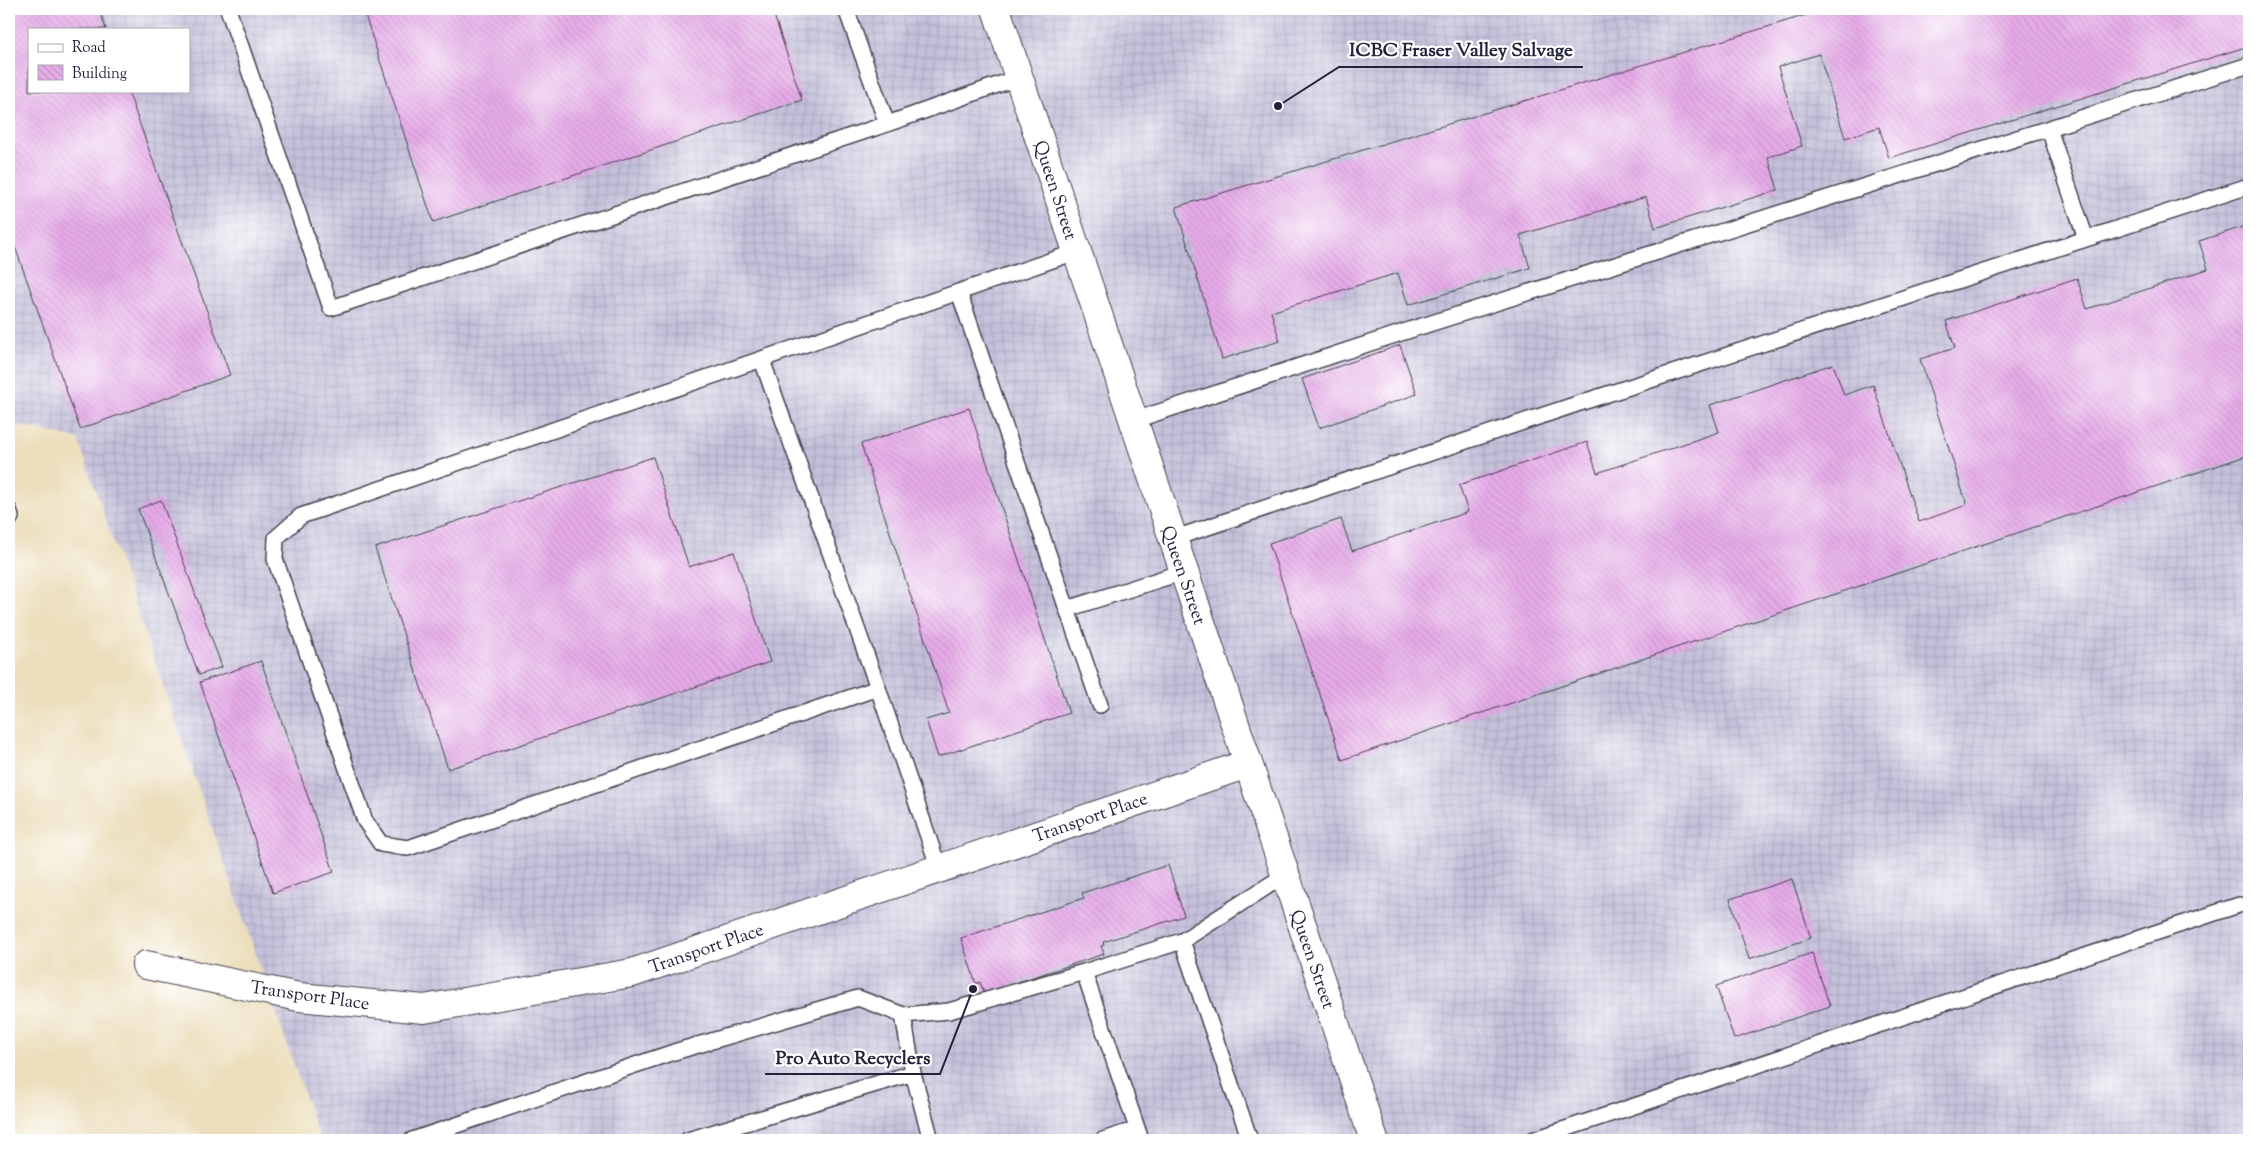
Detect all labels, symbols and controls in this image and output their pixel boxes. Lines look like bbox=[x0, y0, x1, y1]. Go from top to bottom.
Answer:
legend bbox=[28, 28, 190, 92]
callout: ICBC Fraser Valley Salvage bbox=[1339, 33, 1583, 67]
text: Road bbox=[72, 38, 106, 59]
text: ICBC Fraser Valley Salvage bbox=[1349, 38, 1573, 65]
text: Building bbox=[72, 64, 127, 85]
street label: Queen Street bbox=[1026, 138, 1082, 244]
street label: Queen Street bbox=[1153, 523, 1211, 629]
street label: Transport Place bbox=[1030, 787, 1152, 851]
street label: Queen Street bbox=[1282, 907, 1340, 1013]
street label: Transport Place bbox=[646, 918, 768, 982]
street label: Transport Place bbox=[248, 976, 371, 1018]
callout: Pro Auto Recyclers bbox=[765, 1040, 940, 1074]
text: Pro Auto Recyclers bbox=[776, 1046, 931, 1073]

